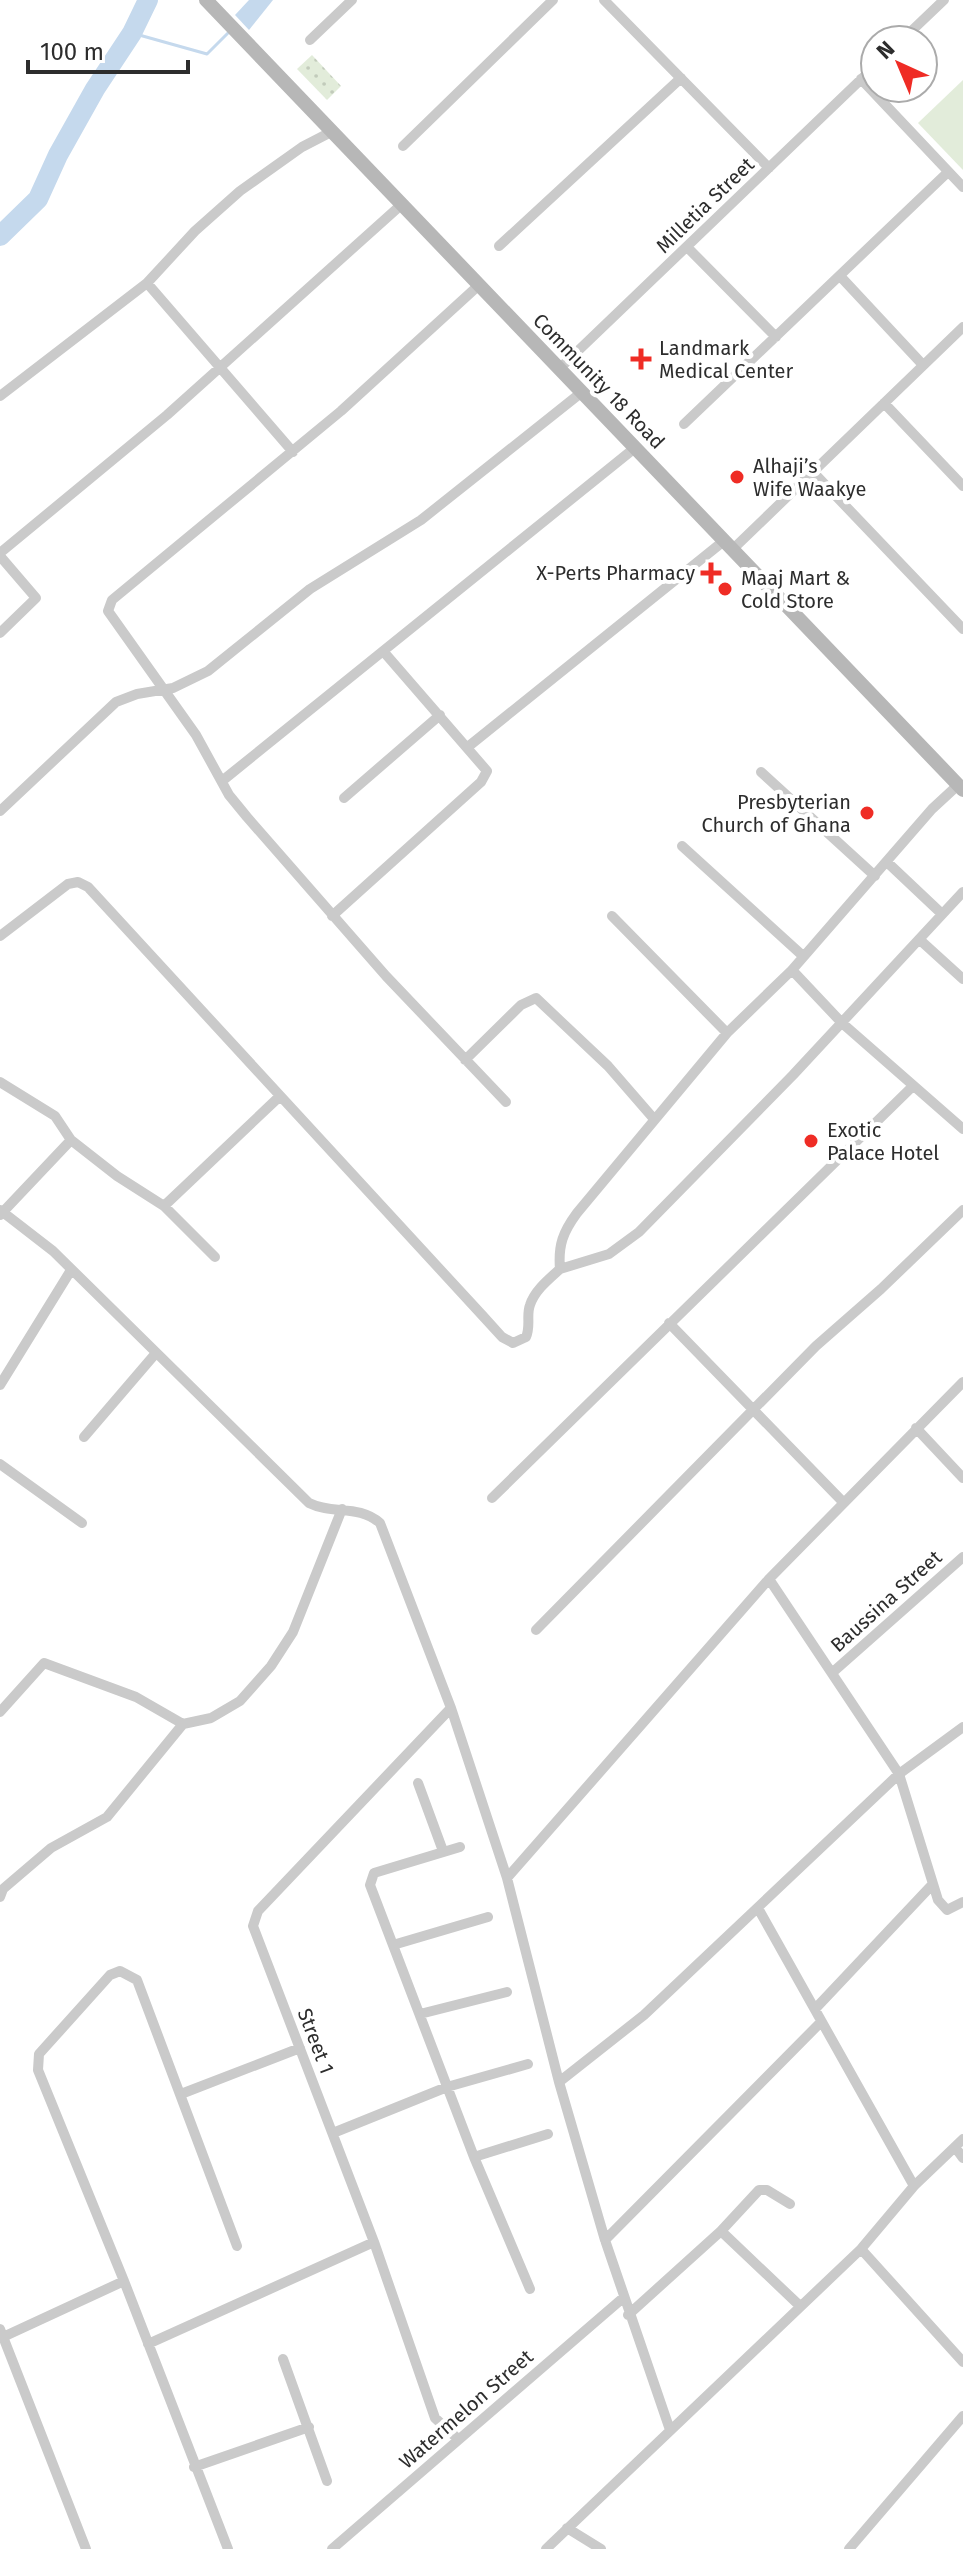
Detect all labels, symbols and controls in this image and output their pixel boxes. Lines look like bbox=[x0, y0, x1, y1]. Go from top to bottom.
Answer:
scale bar bbox=[28, 24, 188, 74]
north arrow bbox=[859, 24, 939, 104]
text: N bbox=[871, 35, 900, 65]
text: 100 m bbox=[40, 38, 104, 66]
street label: Milletia Street bbox=[651, 152, 760, 258]
street label: Community 18 Road bbox=[528, 308, 670, 454]
place label: Landmark Medical Center bbox=[659, 336, 793, 383]
marker: Landmark Medical Center bbox=[630, 348, 652, 370]
place label: Alhaji’s Wife Waakye bbox=[753, 454, 866, 501]
marker: Alhaji’s Wife Waakye bbox=[728, 468, 746, 486]
place label: X-Perts Pharmacy bbox=[536, 561, 695, 585]
marker: X-Perts Pharmacy bbox=[702, 564, 720, 582]
place label: Maaj Mart & Cold Store bbox=[741, 566, 850, 613]
marker: Maaj Mart & Cold Store bbox=[716, 580, 734, 598]
place label: Presbyterian Church of Ghana bbox=[701, 790, 851, 837]
marker: Presbyterian Church of Ghana bbox=[858, 804, 876, 822]
place label: Exotic Palace Hotel bbox=[827, 1118, 939, 1165]
marker: Exotic Palace Hotel bbox=[802, 1132, 820, 1150]
street label: Baussina Street bbox=[826, 1544, 947, 1657]
street label: Street 1 bbox=[293, 2005, 339, 2077]
street label: Watermelon Street bbox=[394, 2344, 538, 2474]

